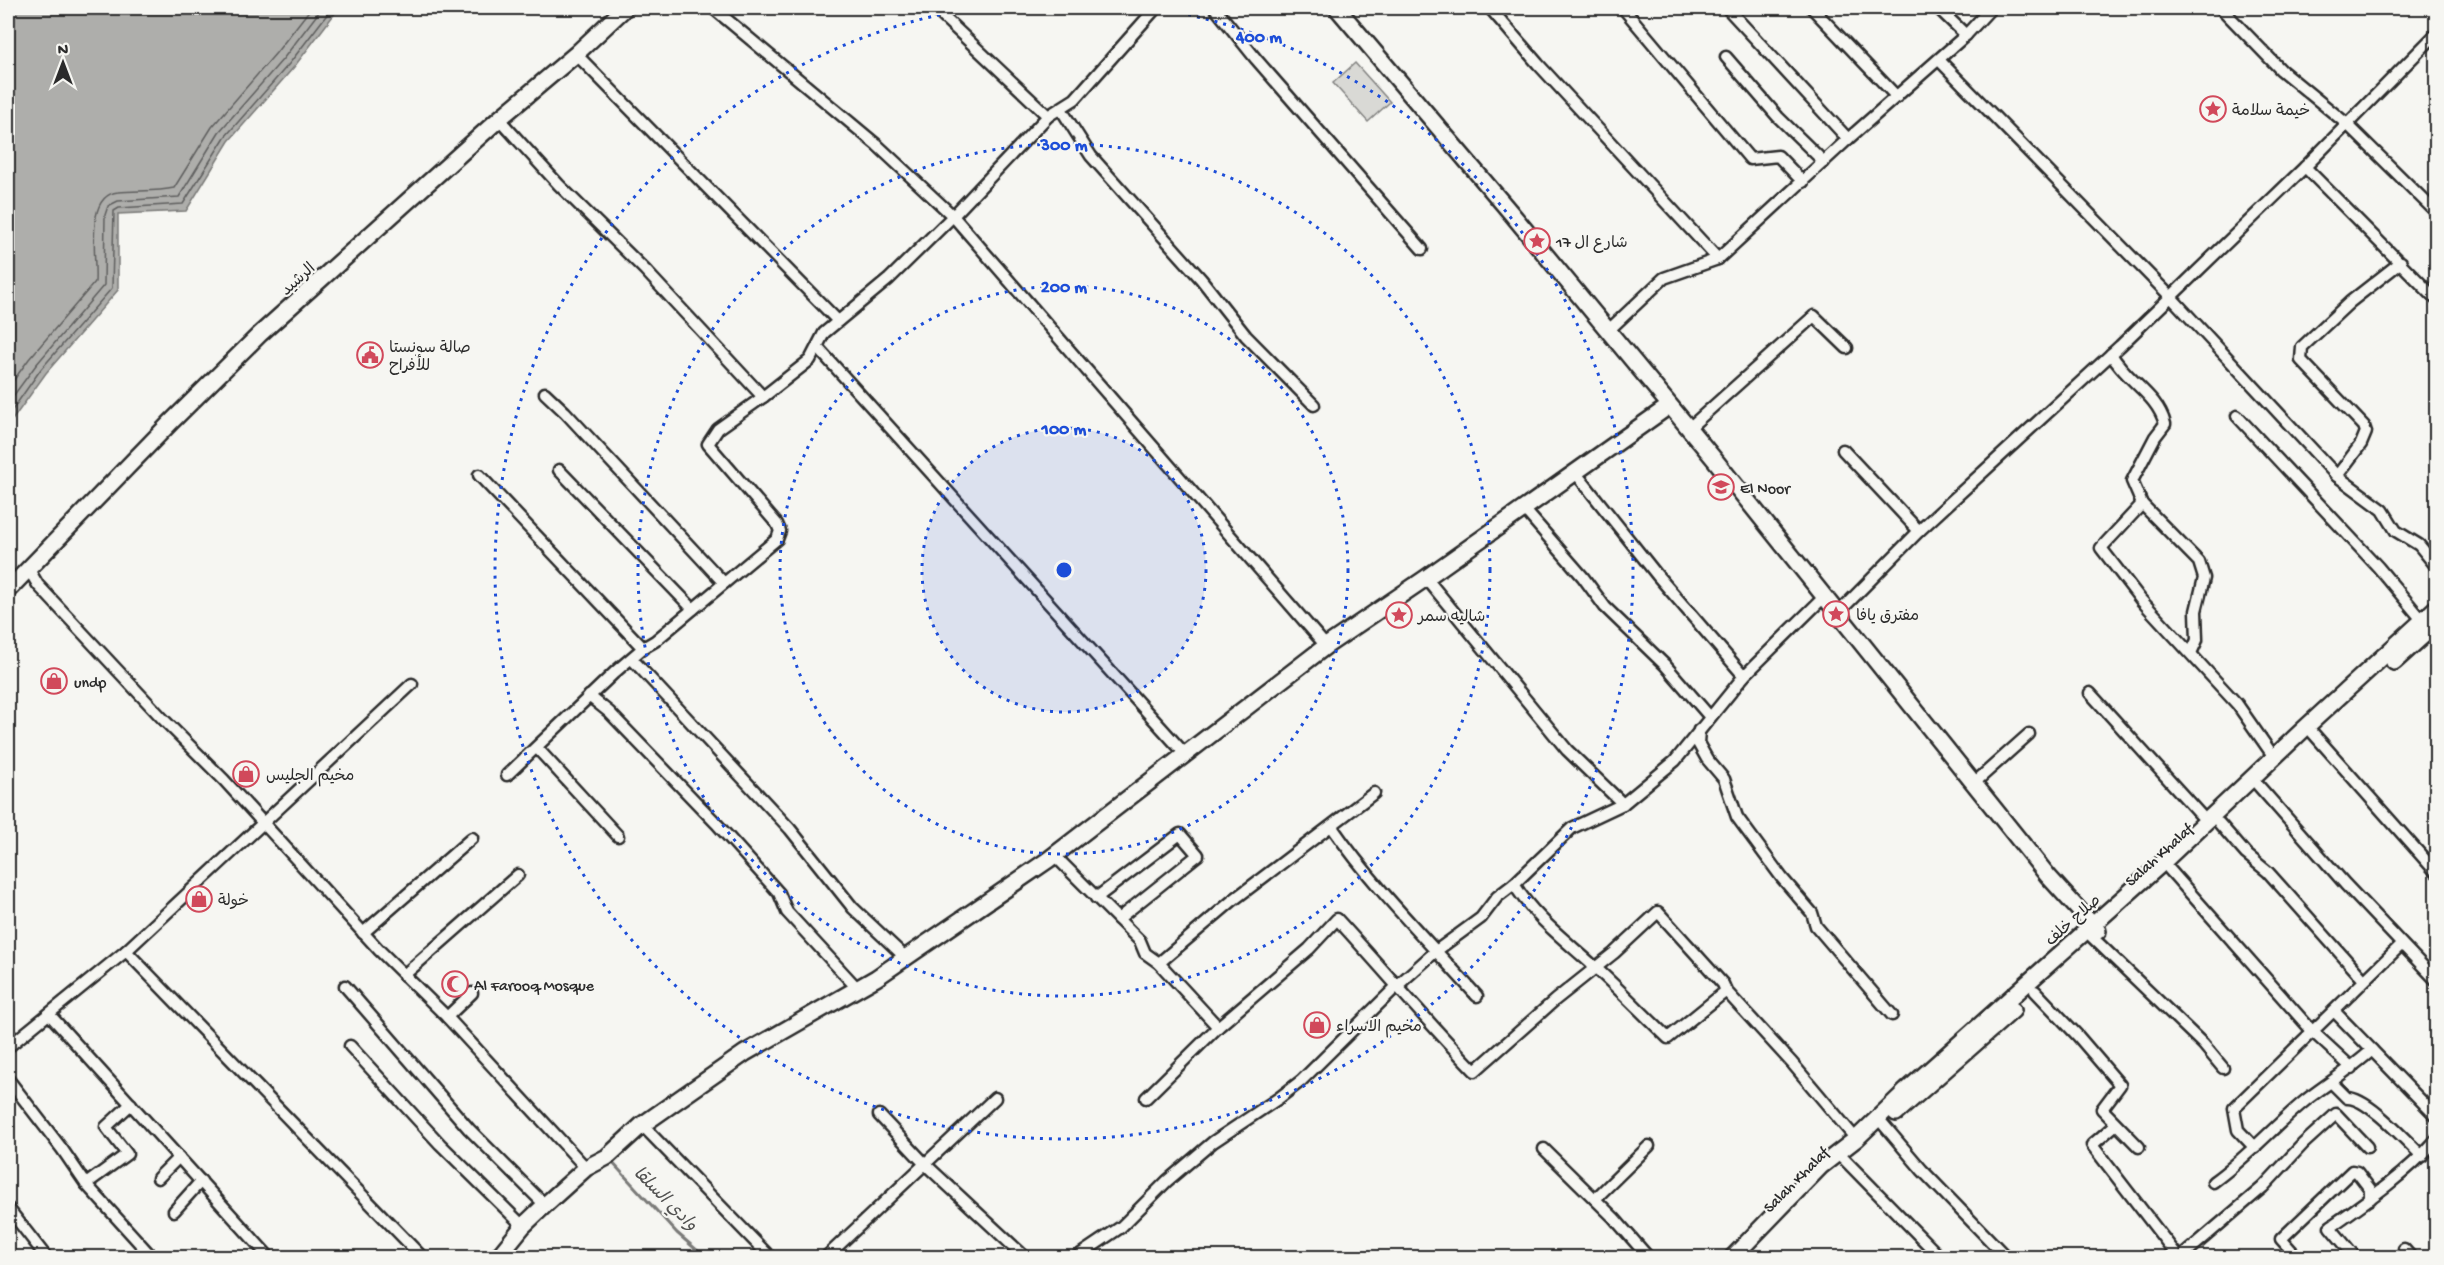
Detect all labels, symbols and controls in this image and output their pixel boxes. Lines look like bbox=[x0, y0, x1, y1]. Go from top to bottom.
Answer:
text: 400 m bbox=[1235, 28, 1282, 49]
north arrow bbox=[33, 33, 93, 93]
text: N bbox=[58, 42, 69, 61]
place icon: خيمة سلامة bbox=[2198, 94, 2228, 124]
place label: خيمة سلامة bbox=[2232, 102, 2310, 122]
text: 300 m bbox=[1040, 136, 1088, 157]
place icon: شارع ال 17 bbox=[1522, 226, 1552, 256]
place label: شارع ال 17 bbox=[1555, 235, 1628, 254]
street label: الرشيد bbox=[278, 260, 321, 301]
text: 200 m bbox=[1041, 278, 1087, 299]
place label: صالة سونستا للأفراح bbox=[389, 339, 471, 377]
public building icon: صالة سونستا للأفراح bbox=[355, 340, 385, 370]
text: 100 m bbox=[1041, 420, 1087, 441]
school or university icon: El Noor bbox=[1706, 472, 1736, 502]
place label: El Noor bbox=[1740, 481, 1791, 500]
centre of rings bbox=[1054, 560, 1074, 580]
place icon: مفترق يافا bbox=[1821, 599, 1851, 629]
place icon: شاليه سمر bbox=[1384, 600, 1414, 630]
place label: مفترق يافا bbox=[1856, 608, 1919, 627]
place label: شاليه سمر bbox=[1416, 609, 1485, 628]
shop icon: undp bbox=[39, 666, 69, 696]
place label: undp bbox=[74, 675, 106, 694]
shop icon: مخيم الجليس bbox=[231, 759, 261, 789]
place label: مخيم الجليس bbox=[266, 768, 354, 787]
street label: Salah Khalaf bbox=[2123, 820, 2199, 892]
shop icon: خولة bbox=[184, 884, 214, 914]
place label: خولة bbox=[218, 892, 249, 912]
street label: صلاح خلف bbox=[2043, 892, 2106, 951]
mosque icon: Al Farooq Mosque bbox=[440, 969, 470, 999]
place label: Al Farooq Mosque bbox=[474, 978, 595, 997]
shop icon: مخيم الاسراء bbox=[1302, 1010, 1332, 1040]
place label: مخيم الاسراء bbox=[1336, 1019, 1422, 1038]
street label: Salah Khalaf bbox=[1761, 1144, 1835, 1218]
water label: وادي السلقا bbox=[628, 1163, 701, 1237]

